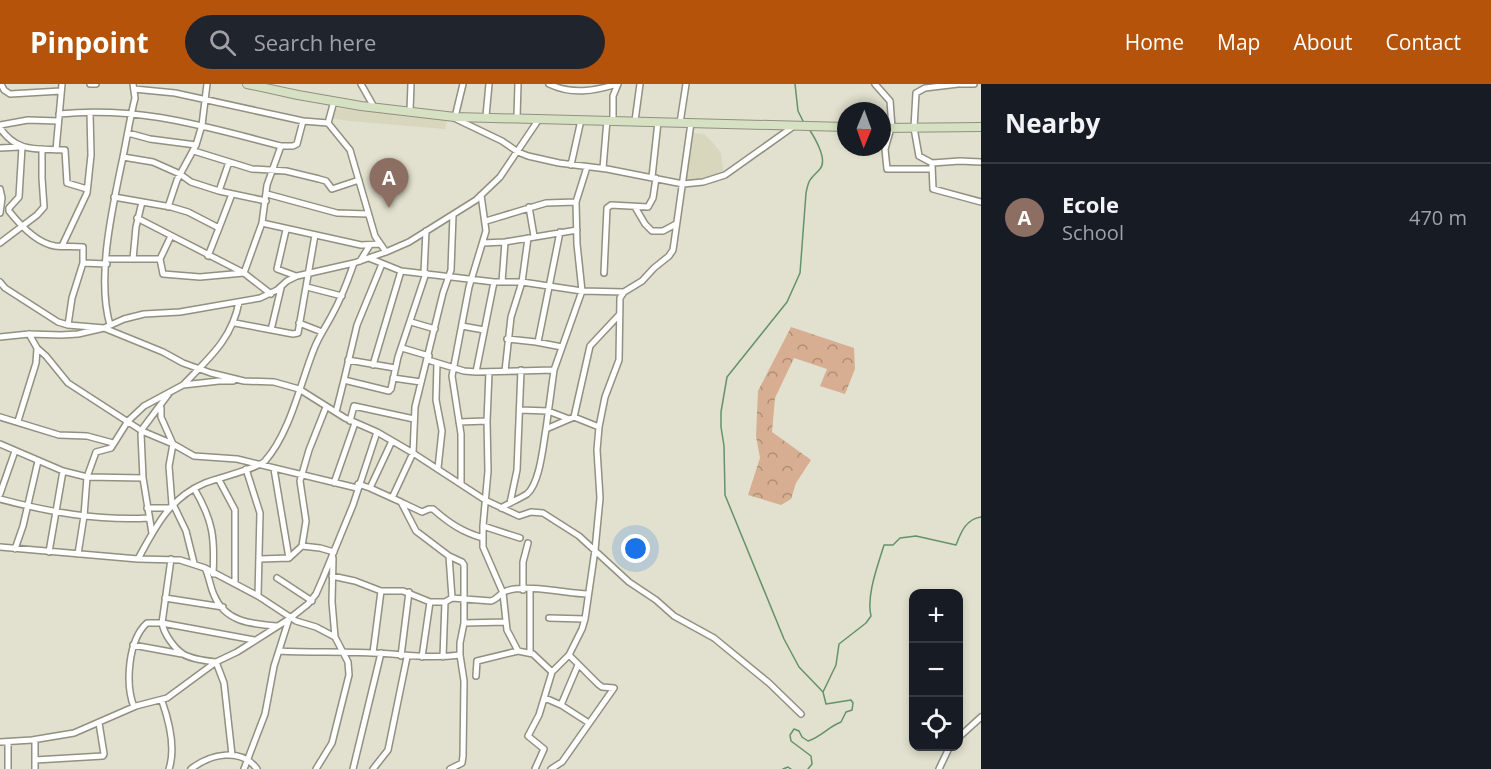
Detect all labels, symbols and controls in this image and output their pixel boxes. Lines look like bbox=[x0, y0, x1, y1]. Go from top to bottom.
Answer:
search box bbox=[185, 15, 605, 69]
text: Pinpoint bbox=[30, 23, 149, 61]
icon: search bbox=[206, 26, 239, 59]
text: Search here bbox=[254, 27, 376, 57]
text: Home bbox=[1125, 28, 1184, 56]
text: Map bbox=[1217, 28, 1260, 56]
text: About bbox=[1293, 28, 1353, 56]
text: Contact bbox=[1386, 28, 1461, 56]
north arrow bbox=[837, 102, 891, 156]
text: Nearby bbox=[1005, 105, 1100, 141]
pin: A bbox=[370, 158, 408, 208]
text: Ecole bbox=[1062, 189, 1119, 219]
text: A bbox=[1018, 204, 1031, 231]
text: 470 m bbox=[1409, 204, 1467, 231]
text: School bbox=[1062, 219, 1124, 246]
your location bbox=[621, 534, 650, 563]
map controls bbox=[909, 589, 963, 751]
button: + bbox=[909, 589, 963, 643]
button: − bbox=[909, 643, 963, 697]
button: locate bbox=[909, 697, 963, 751]

